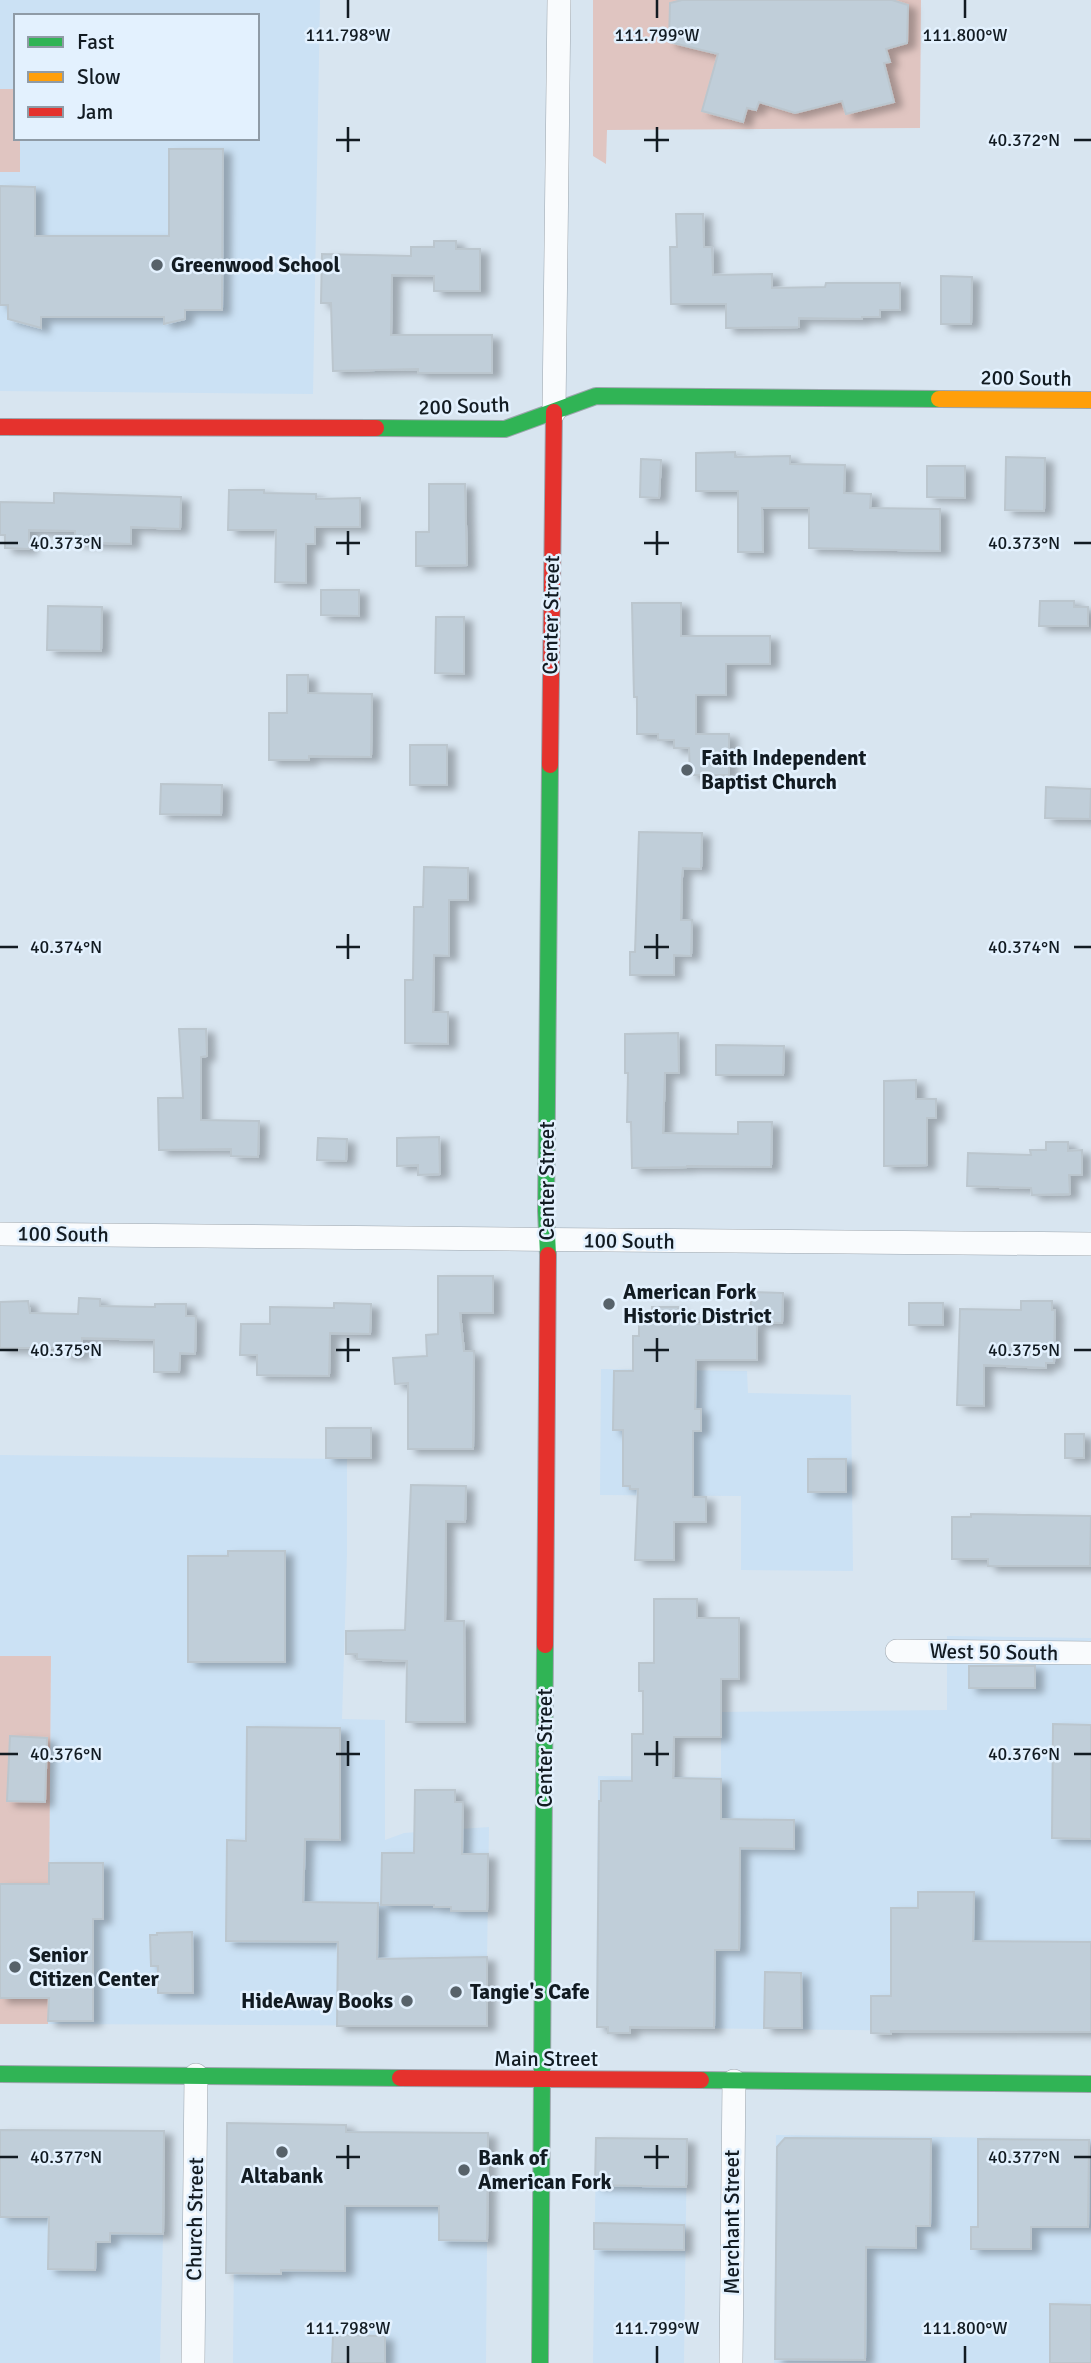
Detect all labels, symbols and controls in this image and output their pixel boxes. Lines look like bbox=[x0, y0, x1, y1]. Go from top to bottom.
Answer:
legend bbox=[14, 14, 259, 140]
text: 111.798°W bbox=[305, 24, 391, 46]
text: 111.799°W bbox=[614, 24, 700, 46]
text: 111.800°W bbox=[922, 24, 1008, 46]
text: Fast bbox=[77, 29, 114, 55]
text: Slow bbox=[77, 64, 121, 90]
text: Jam bbox=[77, 99, 113, 125]
text: 40.372°N bbox=[988, 129, 1060, 151]
place label: Greenwood School bbox=[171, 252, 341, 278]
marker: Greenwood School bbox=[149, 257, 165, 273]
street label: 200 South bbox=[980, 364, 1072, 392]
street label: 200 South bbox=[418, 391, 510, 421]
text: 40.373°N bbox=[30, 532, 102, 554]
text: 40.373°N bbox=[988, 532, 1060, 554]
street label: Center Street bbox=[537, 555, 565, 675]
place label: Faith Independent Baptist Church bbox=[701, 745, 867, 795]
marker: Faith Independent Baptist Church bbox=[679, 762, 695, 778]
text: 40.374°N bbox=[30, 936, 102, 958]
text: 40.374°N bbox=[988, 936, 1060, 958]
street label: Center Street bbox=[534, 1121, 560, 1241]
street label: 100 South bbox=[17, 1220, 109, 1248]
street label: 100 South bbox=[583, 1227, 675, 1255]
place label: American Fork Historic District bbox=[623, 1279, 772, 1329]
marker: American Fork Historic District bbox=[601, 1296, 617, 1312]
text: 40.375°N bbox=[30, 1339, 102, 1361]
text: 40.375°N bbox=[988, 1339, 1060, 1361]
street label: West 50 South bbox=[929, 1638, 1059, 1666]
street label: Center Street bbox=[532, 1688, 558, 1808]
text: 40.376°N bbox=[30, 1743, 102, 1765]
text: 40.376°N bbox=[988, 1743, 1060, 1765]
place label: Senior Citizen Center bbox=[29, 1942, 160, 1992]
marker: Senior Citizen Center bbox=[7, 1959, 23, 1975]
place label: Tangie's Cafe bbox=[470, 1979, 590, 2005]
marker: Tangie's Cafe bbox=[448, 1984, 464, 2000]
place label: HideAway Books bbox=[241, 1988, 393, 2014]
marker: HideAway Books bbox=[399, 1993, 415, 2009]
street label: Main Street bbox=[494, 2046, 598, 2072]
marker: Altabank bbox=[274, 2144, 290, 2160]
place label: Bank of American Fork bbox=[478, 2145, 611, 2195]
text: 40.377°N bbox=[30, 2146, 102, 2168]
text: 40.377°N bbox=[988, 2146, 1060, 2168]
street label: Merchant Street bbox=[719, 2150, 745, 2294]
street label: Church Street bbox=[181, 2157, 209, 2281]
marker: Bank of American Fork bbox=[456, 2162, 472, 2178]
place label: Altabank bbox=[241, 2163, 323, 2189]
text: 111.798°W bbox=[305, 2317, 391, 2339]
text: 111.799°W bbox=[614, 2317, 700, 2339]
text: 111.800°W bbox=[922, 2317, 1008, 2339]

